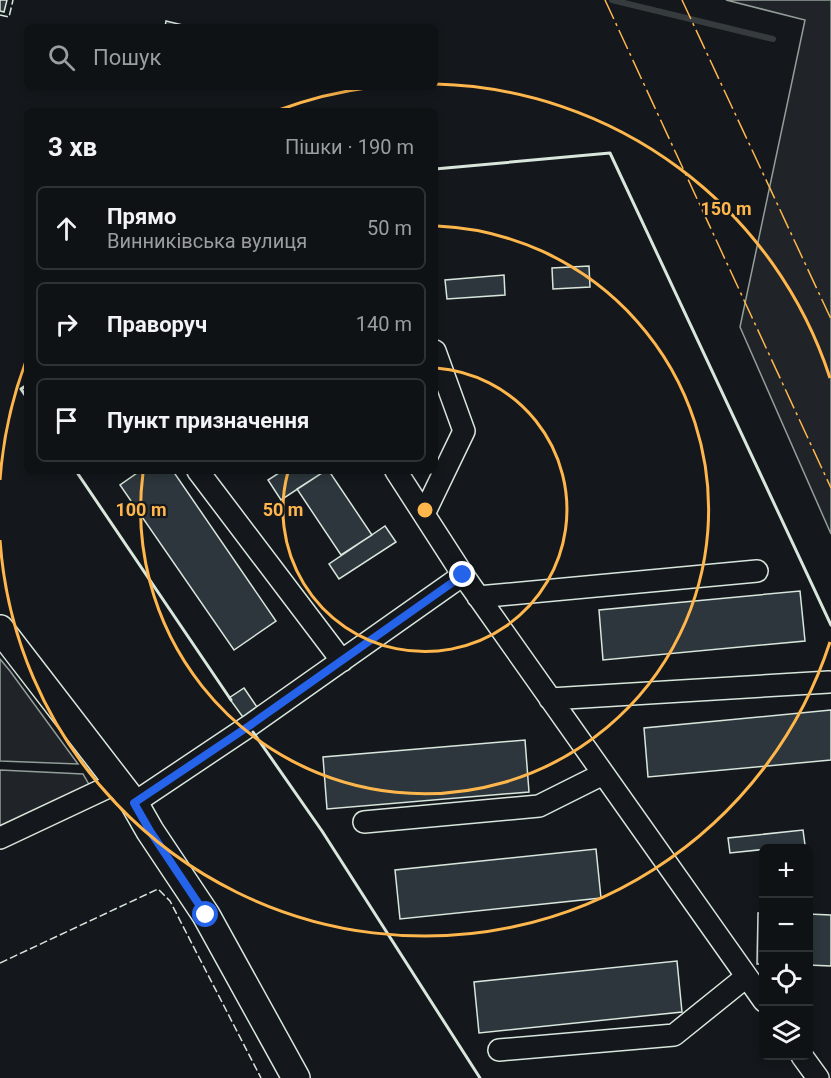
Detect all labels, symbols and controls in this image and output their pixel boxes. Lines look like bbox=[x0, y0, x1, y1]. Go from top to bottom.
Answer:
search box bbox=[24, 24, 438, 90]
icon: search bbox=[45, 41, 78, 74]
text: Пошук bbox=[93, 45, 161, 70]
text: 3 хв bbox=[48, 132, 97, 162]
text: Пішки · 190 m bbox=[285, 135, 414, 159]
text: 150 m bbox=[700, 198, 752, 219]
text: Прямо bbox=[107, 204, 176, 229]
icon: ahead bbox=[50, 212, 83, 245]
text: 50 m bbox=[367, 216, 412, 240]
text: Винниківська вулиця bbox=[107, 229, 307, 253]
icon: right bbox=[50, 308, 83, 341]
text: Праворуч bbox=[107, 312, 207, 337]
text: 140 m bbox=[356, 312, 412, 336]
icon: arrive bbox=[50, 404, 83, 437]
text: Пункт призначення bbox=[107, 408, 309, 433]
text: 100 m bbox=[115, 499, 167, 520]
text: 50 m bbox=[263, 499, 303, 520]
centre of rings bbox=[415, 500, 435, 520]
route end bbox=[449, 561, 475, 587]
map controls bbox=[759, 844, 813, 1060]
button: + bbox=[759, 844, 813, 898]
button: − bbox=[759, 898, 813, 952]
route start bbox=[192, 901, 218, 927]
button: locate bbox=[759, 952, 813, 1006]
button: layers bbox=[759, 1006, 813, 1060]

